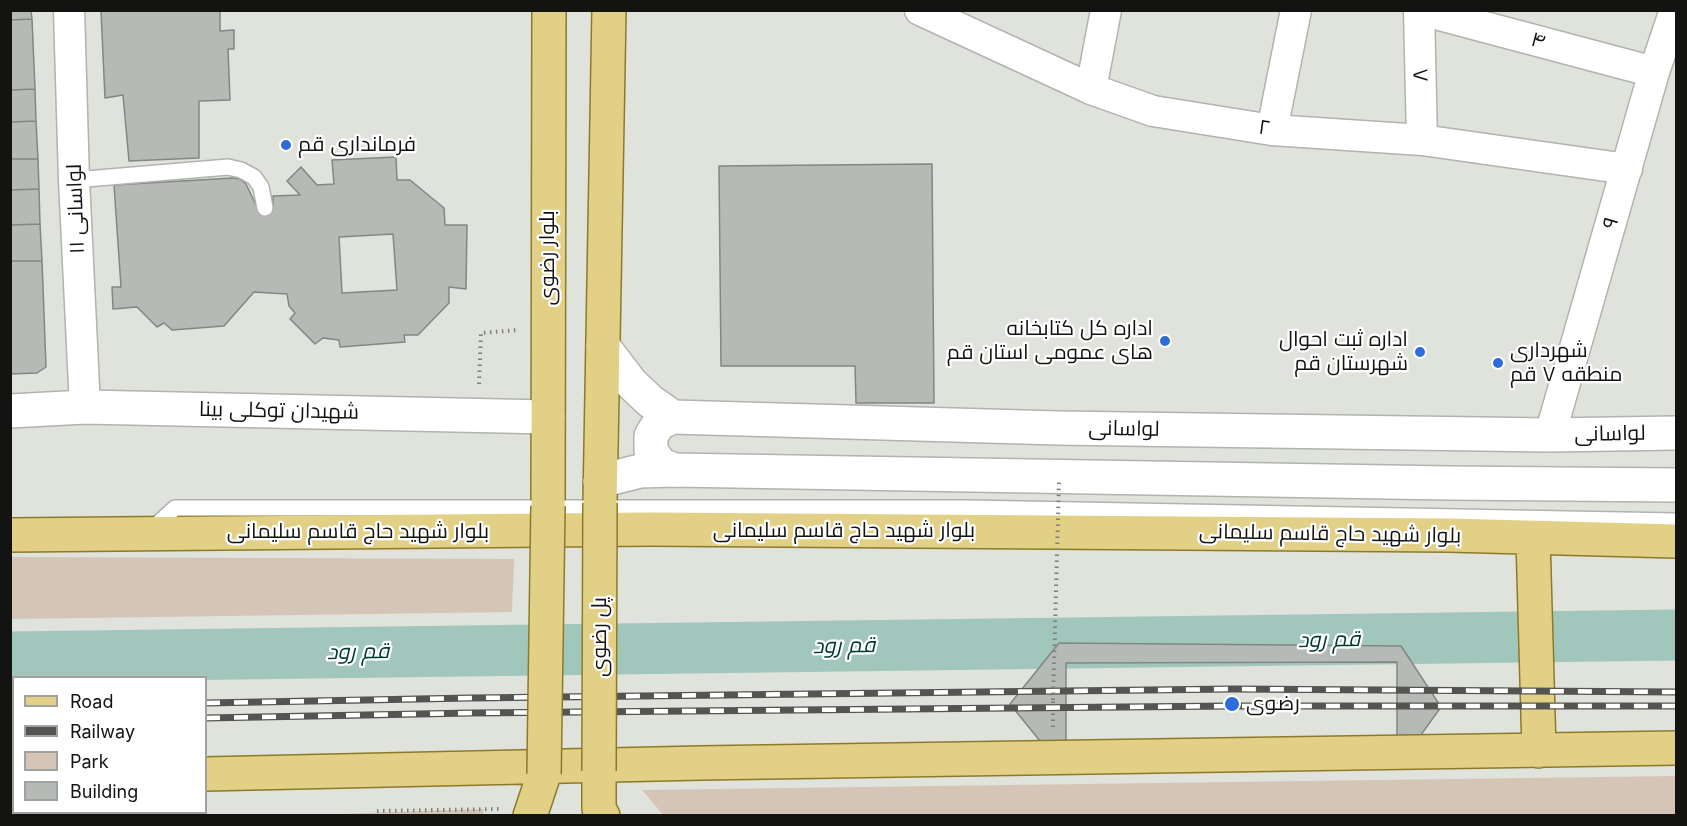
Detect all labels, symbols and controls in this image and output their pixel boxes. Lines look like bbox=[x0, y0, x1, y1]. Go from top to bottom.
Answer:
street label: ۴ bbox=[1528, 27, 1548, 55]
street label: ۸ bbox=[1408, 68, 1434, 82]
street label: ۲ bbox=[1257, 115, 1271, 141]
place label: فرمانداری قم bbox=[298, 132, 416, 158]
marker: فرمانداری قم bbox=[279, 138, 293, 152]
street label: لواسانی ۱۱ bbox=[62, 163, 90, 255]
street label: بلوار رضوی bbox=[535, 211, 561, 305]
street label: ۹ bbox=[1597, 214, 1625, 232]
place label: اداره کل کتابخانه های عمومی استان قم bbox=[947, 316, 1153, 366]
place label: اداره ثبت احوال شهرستان قم bbox=[1279, 327, 1408, 377]
marker: اداره کل کتابخانه های عمومی استان قم bbox=[1158, 334, 1172, 348]
place label: شهرداری منطقه ۷ قم bbox=[1510, 338, 1622, 388]
marker: اداره ثبت احوال شهرستان قم bbox=[1413, 345, 1427, 359]
marker: شهرداری منطقه ۷ قم bbox=[1491, 356, 1505, 370]
street label: شهیدان توکلی بینا bbox=[199, 397, 359, 425]
street label: لواسانی bbox=[1088, 416, 1160, 442]
street label: لواسانی bbox=[1574, 421, 1646, 447]
street label: بلوار شهید حاج قاسم سلیمانی bbox=[713, 518, 975, 544]
street label: بلوار شهید حاج قاسم سلیمانی bbox=[227, 519, 489, 545]
street label: بلوار شهید حاج قاسم سلیمانی bbox=[1199, 519, 1461, 549]
street label: پل رضوی bbox=[587, 597, 613, 677]
water label: قم رود bbox=[1298, 626, 1360, 654]
water label: قم رود bbox=[813, 632, 875, 660]
water label: قم رود bbox=[327, 638, 389, 666]
legend bbox=[12, 676, 207, 814]
text: Road bbox=[70, 691, 113, 712]
place label: رضوی bbox=[1246, 691, 1300, 717]
marker: رضوی bbox=[1223, 695, 1241, 713]
text: Railway bbox=[70, 721, 135, 742]
text: Park bbox=[70, 751, 109, 772]
text: Building bbox=[70, 781, 138, 802]

